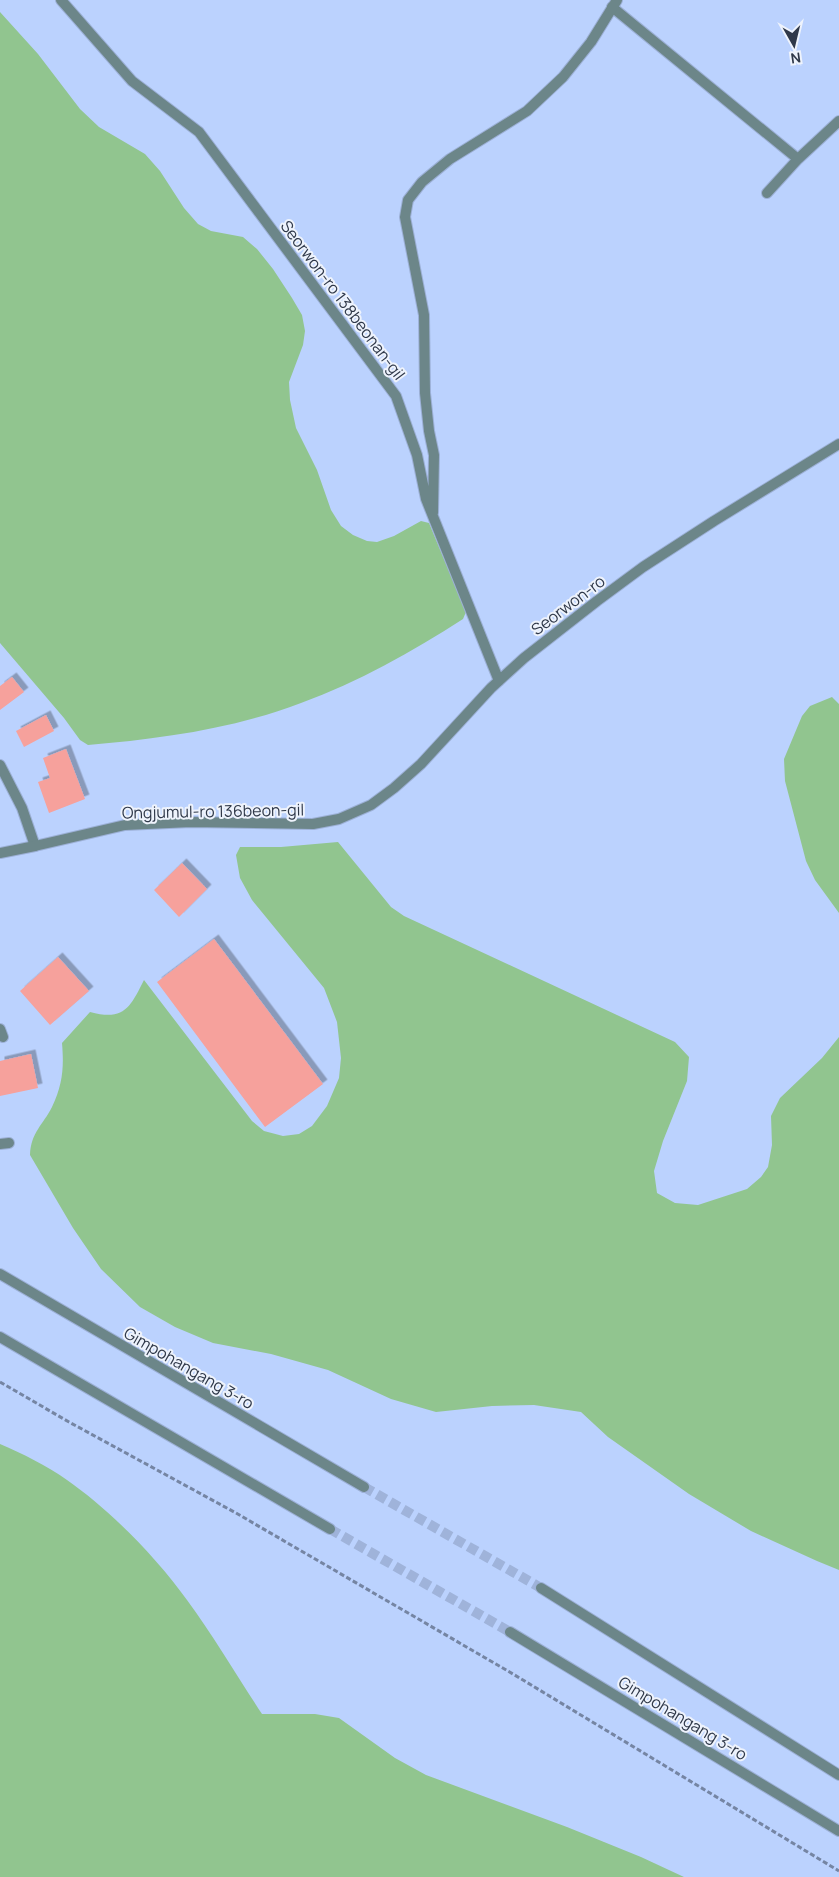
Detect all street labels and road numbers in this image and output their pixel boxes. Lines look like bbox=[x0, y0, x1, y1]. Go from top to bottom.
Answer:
street label: Seorwon-ro 138beonan-gil bbox=[276, 216, 410, 384]
street label: Seorwon-ro bbox=[527, 570, 609, 640]
street label: Ongjumul-ro 136beon-gil bbox=[122, 798, 304, 824]
street label: Gimpohangang 3-ro bbox=[120, 1322, 258, 1414]
street label: Gimpohangang 3-ro bbox=[615, 1671, 751, 1765]

